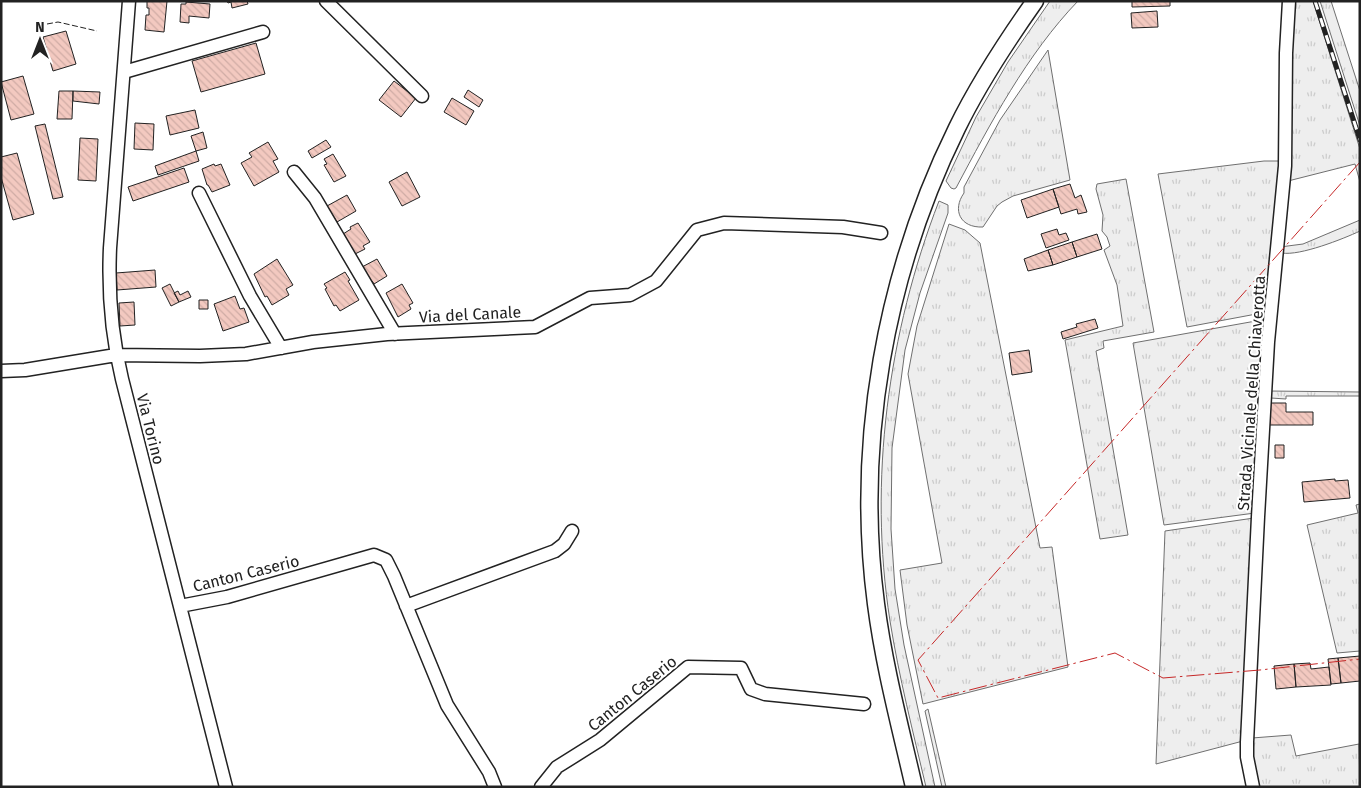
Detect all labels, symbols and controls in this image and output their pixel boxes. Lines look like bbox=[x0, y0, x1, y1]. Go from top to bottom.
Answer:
north arrow bbox=[15, 15, 65, 65]
text: N bbox=[35, 19, 45, 36]
street label: Strada Vicinale della Chiaverotta bbox=[1234, 275, 1269, 511]
street label: Via del Canale bbox=[418, 302, 522, 327]
street label: Via Torino bbox=[133, 392, 169, 467]
street label: Canton Caserio bbox=[191, 551, 301, 596]
street label: Canton Caserio bbox=[584, 652, 681, 735]

